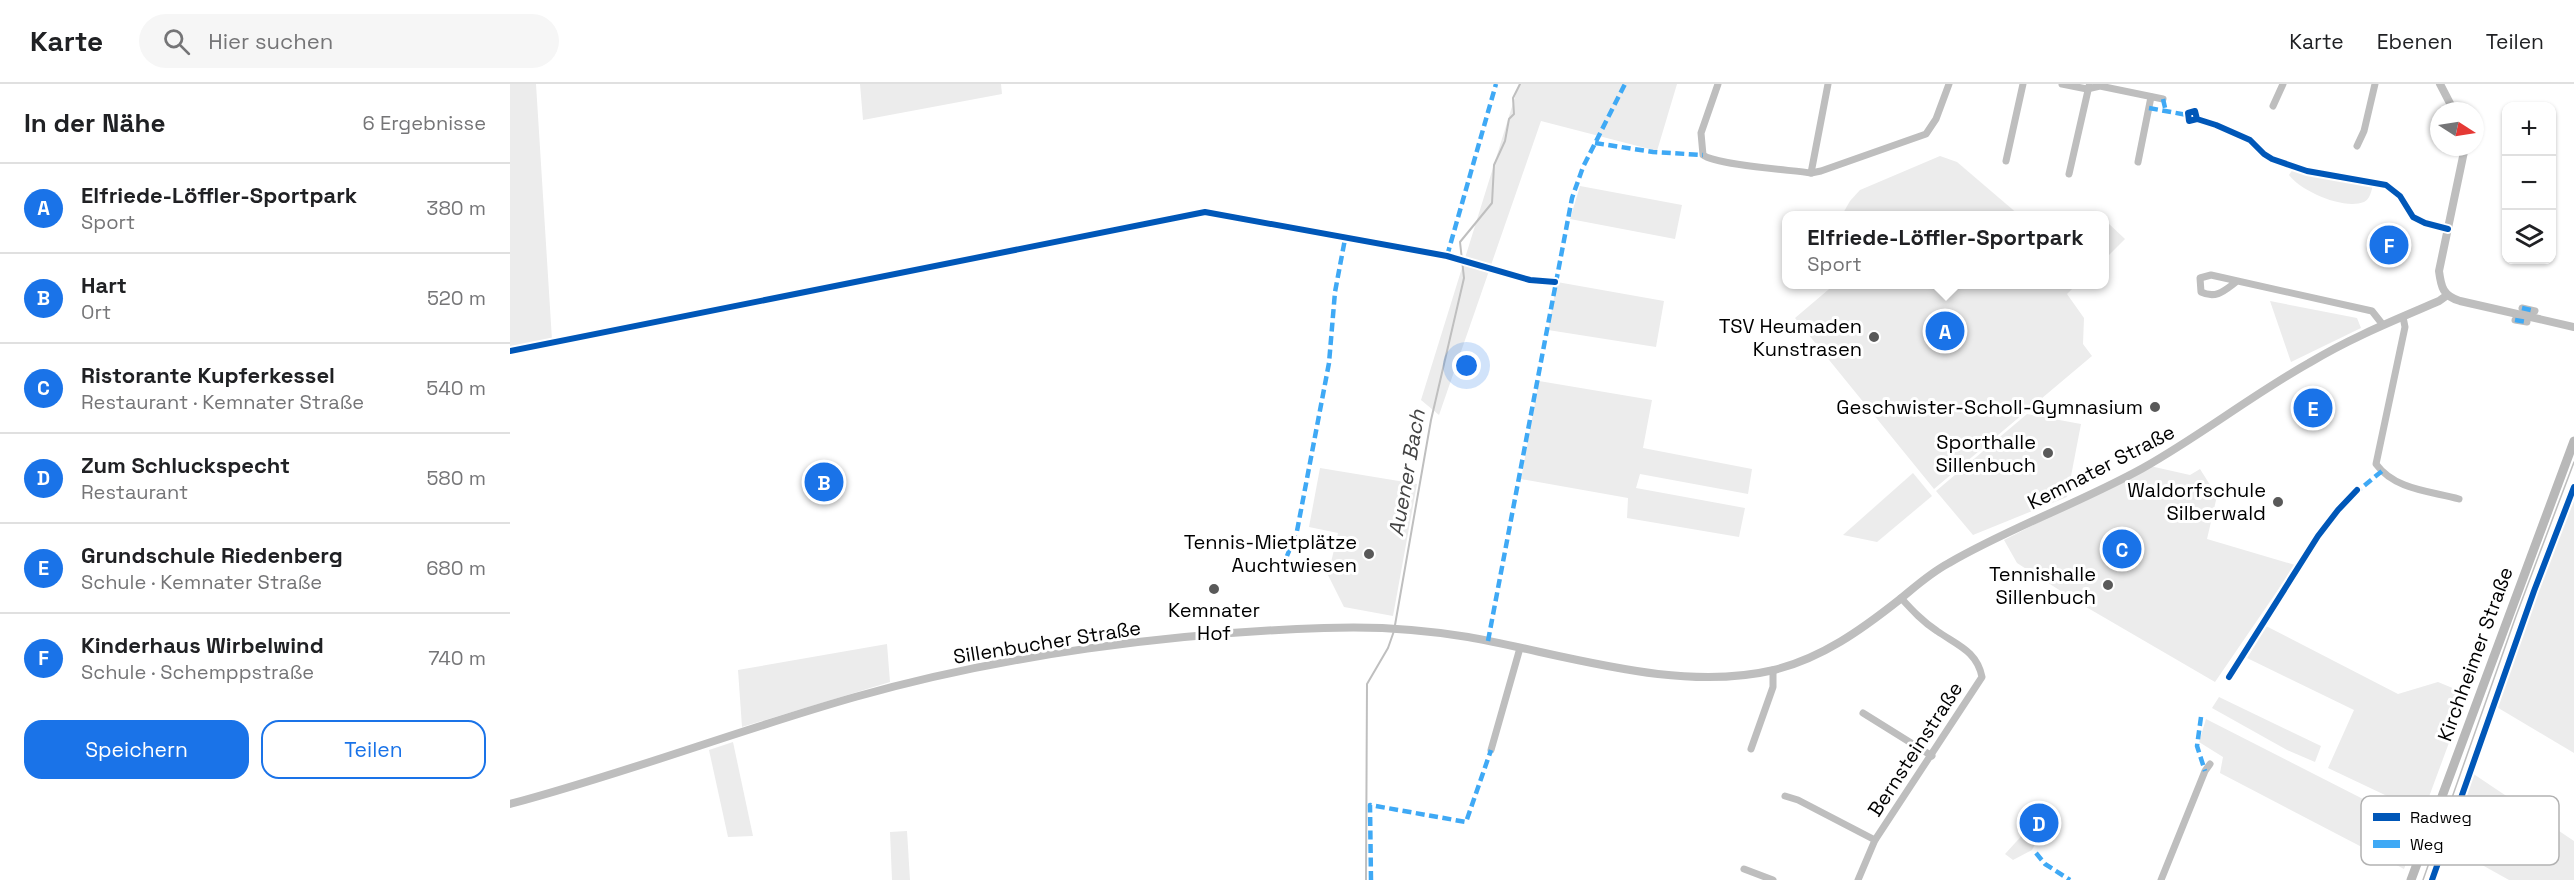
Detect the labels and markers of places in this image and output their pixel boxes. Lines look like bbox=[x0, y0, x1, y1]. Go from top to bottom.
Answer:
pin: F bbox=[2370, 222, 2408, 268]
pin: A bbox=[1926, 308, 1964, 354]
place label: TSV Heumaden Kunstrasen bbox=[1719, 313, 1862, 362]
marker: TSV Heumaden Kunstrasen bbox=[1867, 330, 1881, 344]
pin: E bbox=[2294, 386, 2332, 430]
place label: Geschwister-Scholl-Gymnasium bbox=[1836, 394, 2143, 420]
marker: Geschwister-Scholl-Gymnasium bbox=[2148, 400, 2162, 414]
place label: Sporthalle Sillenbuch bbox=[1936, 429, 2036, 478]
marker: Sporthalle Sillenbuch bbox=[2041, 446, 2055, 460]
pin: B bbox=[804, 460, 844, 504]
place label: Waldorfschule Silberwald bbox=[2127, 477, 2266, 526]
marker: Waldorfschule Silberwald bbox=[2271, 495, 2285, 509]
pin: C bbox=[2102, 526, 2142, 572]
place label: Tennis-Mietplätze Auchtwiesen bbox=[1184, 529, 1357, 578]
marker: Tennis-Mietplätze Auchtwiesen bbox=[1362, 547, 1376, 561]
place label: Tennishalle Sillenbuch bbox=[1989, 561, 2096, 610]
marker: Tennishalle Sillenbuch bbox=[2101, 578, 2115, 592]
marker: Kemnater Hof bbox=[1207, 582, 1221, 596]
place label: Kemnater Hof bbox=[1168, 597, 1260, 646]
pin: D bbox=[2020, 800, 2059, 846]

